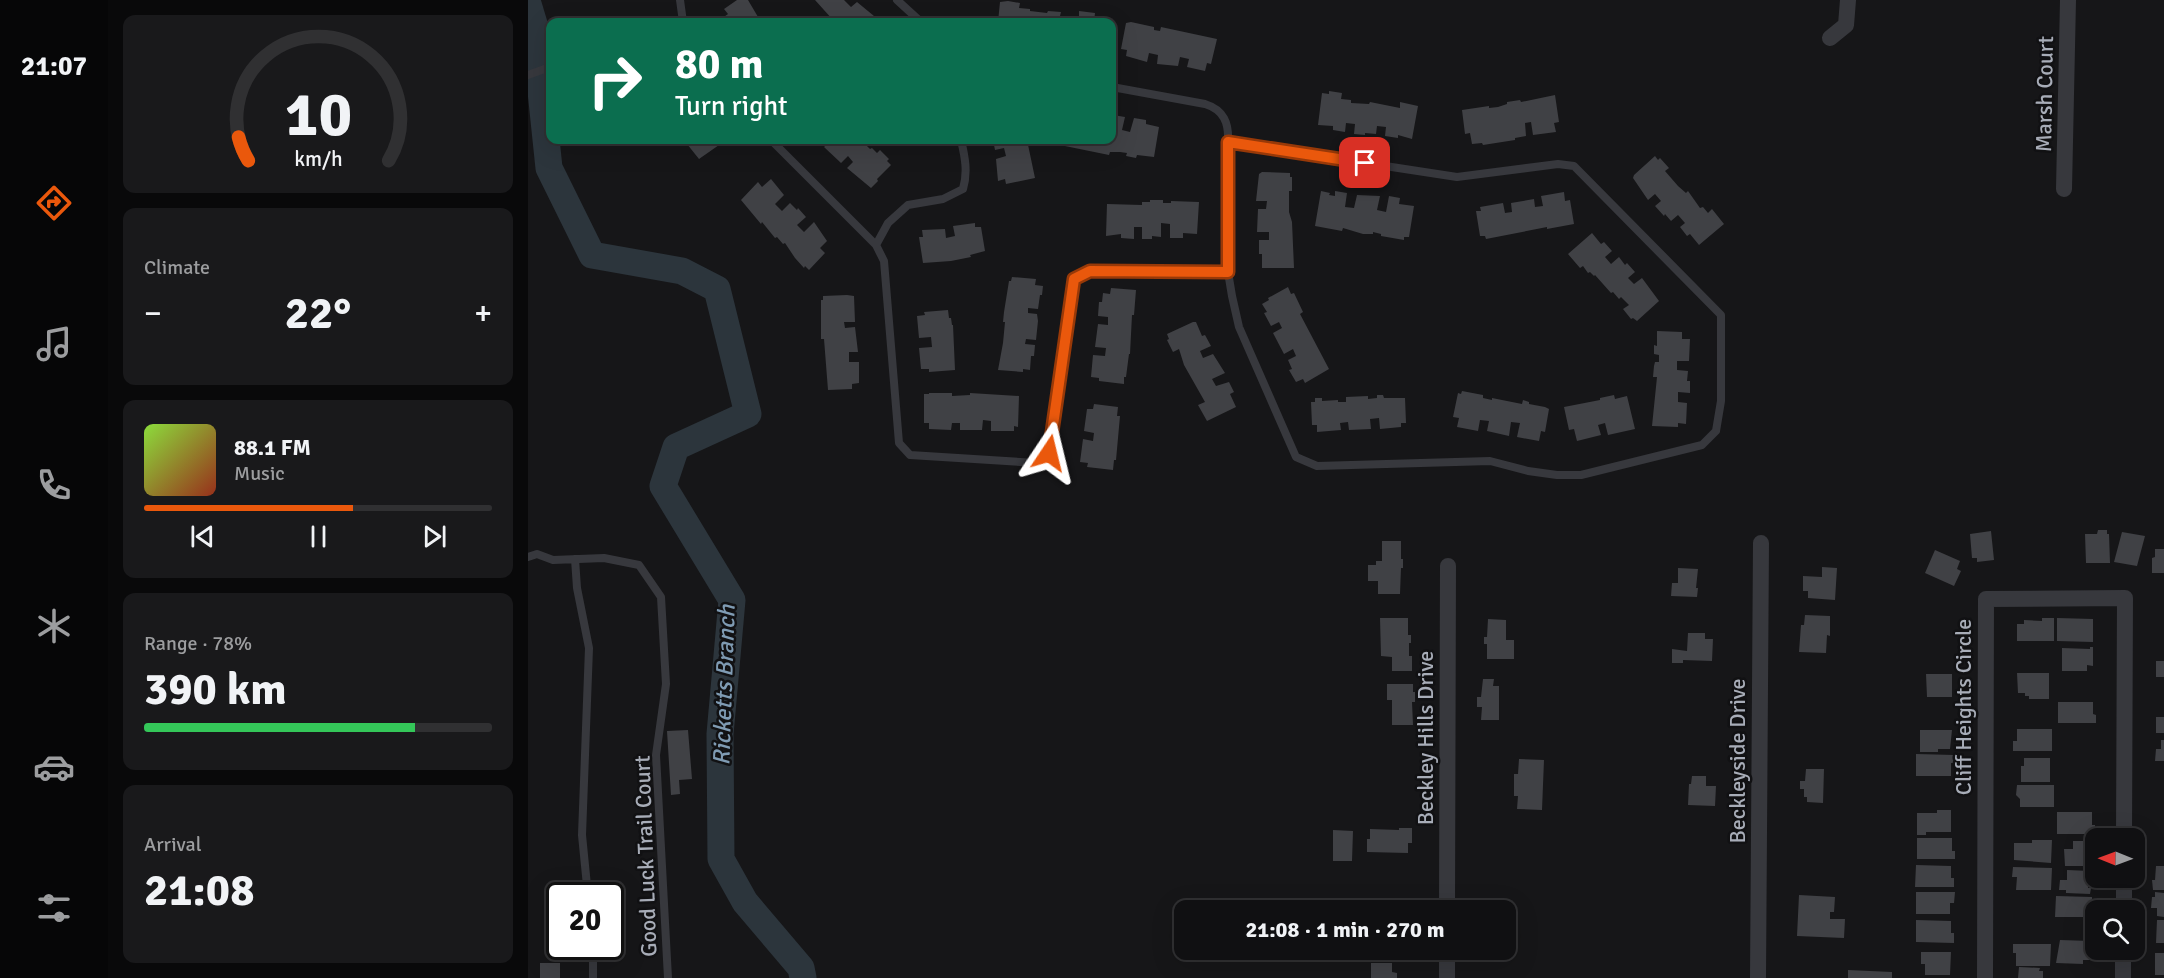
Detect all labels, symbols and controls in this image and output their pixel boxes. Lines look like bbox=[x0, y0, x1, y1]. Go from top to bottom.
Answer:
street label: Marsh Court bbox=[2030, 35, 2059, 152]
text: 80 m bbox=[675, 39, 764, 90]
icon: right bbox=[576, 42, 654, 120]
text: 21:07 bbox=[21, 50, 87, 83]
text: 10 bbox=[284, 76, 352, 153]
text: Turn right bbox=[675, 90, 788, 123]
pin bbox=[1339, 137, 1390, 188]
text: km/h bbox=[294, 146, 342, 172]
icon: arrive bbox=[1348, 146, 1381, 179]
icon: directions bbox=[33, 182, 75, 224]
text: Climate bbox=[144, 255, 210, 280]
text: 22° bbox=[285, 286, 351, 341]
text: − bbox=[144, 293, 162, 334]
text: + bbox=[474, 293, 492, 334]
icon: music bbox=[33, 323, 75, 365]
position arrow bbox=[1017, 421, 1081, 485]
text: 88.1 FM bbox=[234, 434, 311, 461]
text: Music bbox=[234, 461, 285, 486]
icon: phone bbox=[33, 464, 75, 506]
icon: previous bbox=[186, 520, 219, 553]
icon: pause bbox=[302, 520, 335, 553]
icon: next bbox=[418, 520, 451, 553]
water label: Ricketts Branch bbox=[706, 603, 742, 766]
icon: climate bbox=[33, 605, 75, 647]
street label: Cliff Heights Circle bbox=[1950, 619, 1977, 795]
text: Range · 78% bbox=[144, 631, 252, 656]
street label: Beckley Hills Drive bbox=[1412, 651, 1439, 825]
text: 390 km bbox=[144, 662, 287, 717]
street label: Beckleyside Drive bbox=[1724, 679, 1751, 844]
icon: car bbox=[33, 746, 75, 788]
street label: Good Luck Trail Court bbox=[628, 754, 663, 957]
north arrow bbox=[2085, 828, 2145, 888]
map controls bbox=[2085, 828, 2145, 960]
text: Arrival bbox=[144, 832, 202, 857]
text: 21:08 bbox=[144, 863, 254, 918]
speed limit sign: 20 bbox=[546, 882, 624, 960]
icon: filters bbox=[33, 887, 75, 929]
button: search bbox=[2085, 900, 2145, 960]
text: 21:08 · 1 min · 270 m bbox=[1245, 916, 1445, 943]

